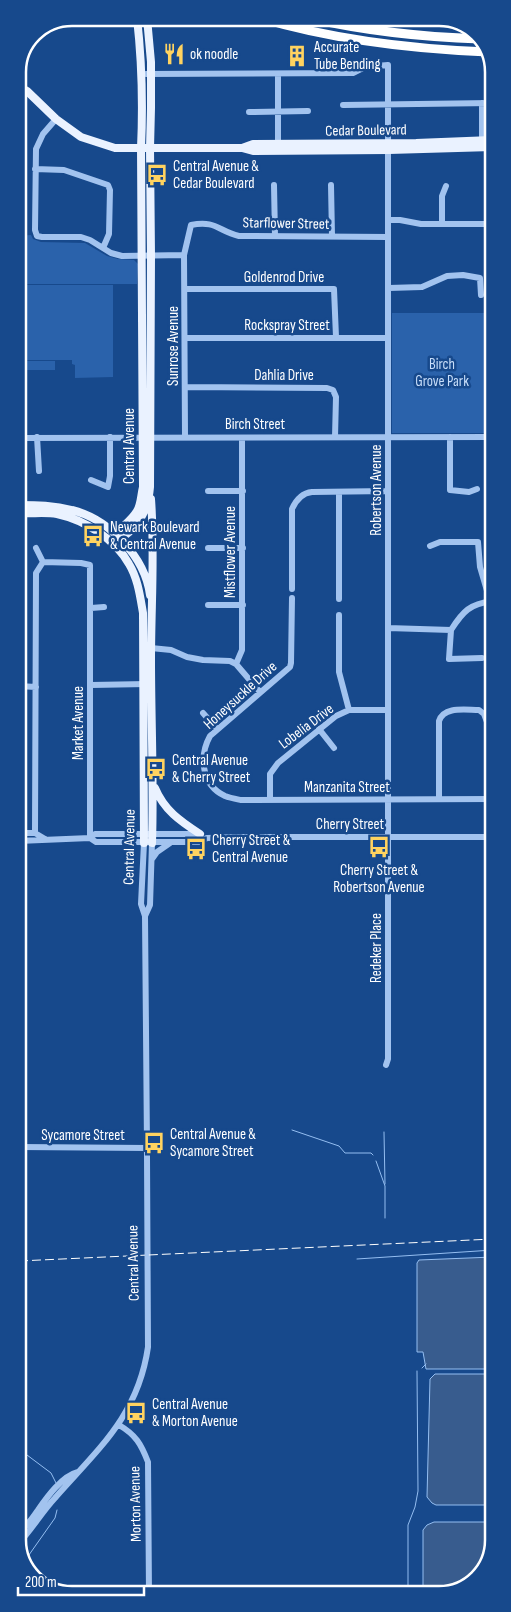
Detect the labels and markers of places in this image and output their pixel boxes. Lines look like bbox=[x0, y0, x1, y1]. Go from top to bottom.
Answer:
place label: Accurate Tube Bending bbox=[313, 38, 381, 74]
restaurant icon: ok noodle bbox=[161, 41, 187, 67]
building icon: Accurate Tube Bending bbox=[284, 43, 310, 69]
place label: ok noodle bbox=[190, 45, 238, 64]
place label: Central Avenue & Cedar Boulevard bbox=[173, 157, 259, 193]
bus stop icon: Central Avenue & Cedar Boulevard bbox=[144, 162, 170, 188]
place label: Newark Boulevard & Central Avenue bbox=[110, 518, 200, 554]
bus stop icon: Newark Boulevard & Central Avenue bbox=[80, 523, 106, 549]
place label: Central Avenue & Cherry Street bbox=[172, 751, 251, 787]
bus stop icon: Central Avenue & Cherry Street bbox=[143, 756, 169, 782]
place label: Cherry Street & Central Avenue bbox=[212, 831, 291, 867]
bus stop icon: Cherry Street & Robertson Avenue bbox=[366, 834, 392, 860]
bus stop icon: Cherry Street & Central Avenue bbox=[183, 836, 209, 862]
place label: Cherry Street & Robertson Avenue bbox=[333, 861, 425, 897]
place label: Central Avenue & Sycamore Street bbox=[170, 1125, 256, 1161]
bus stop icon: Central Avenue & Sycamore Street bbox=[141, 1130, 167, 1156]
place label: Central Avenue & Morton Avenue bbox=[152, 1395, 238, 1431]
bus stop icon: Central Avenue & Morton Avenue bbox=[123, 1400, 149, 1426]

